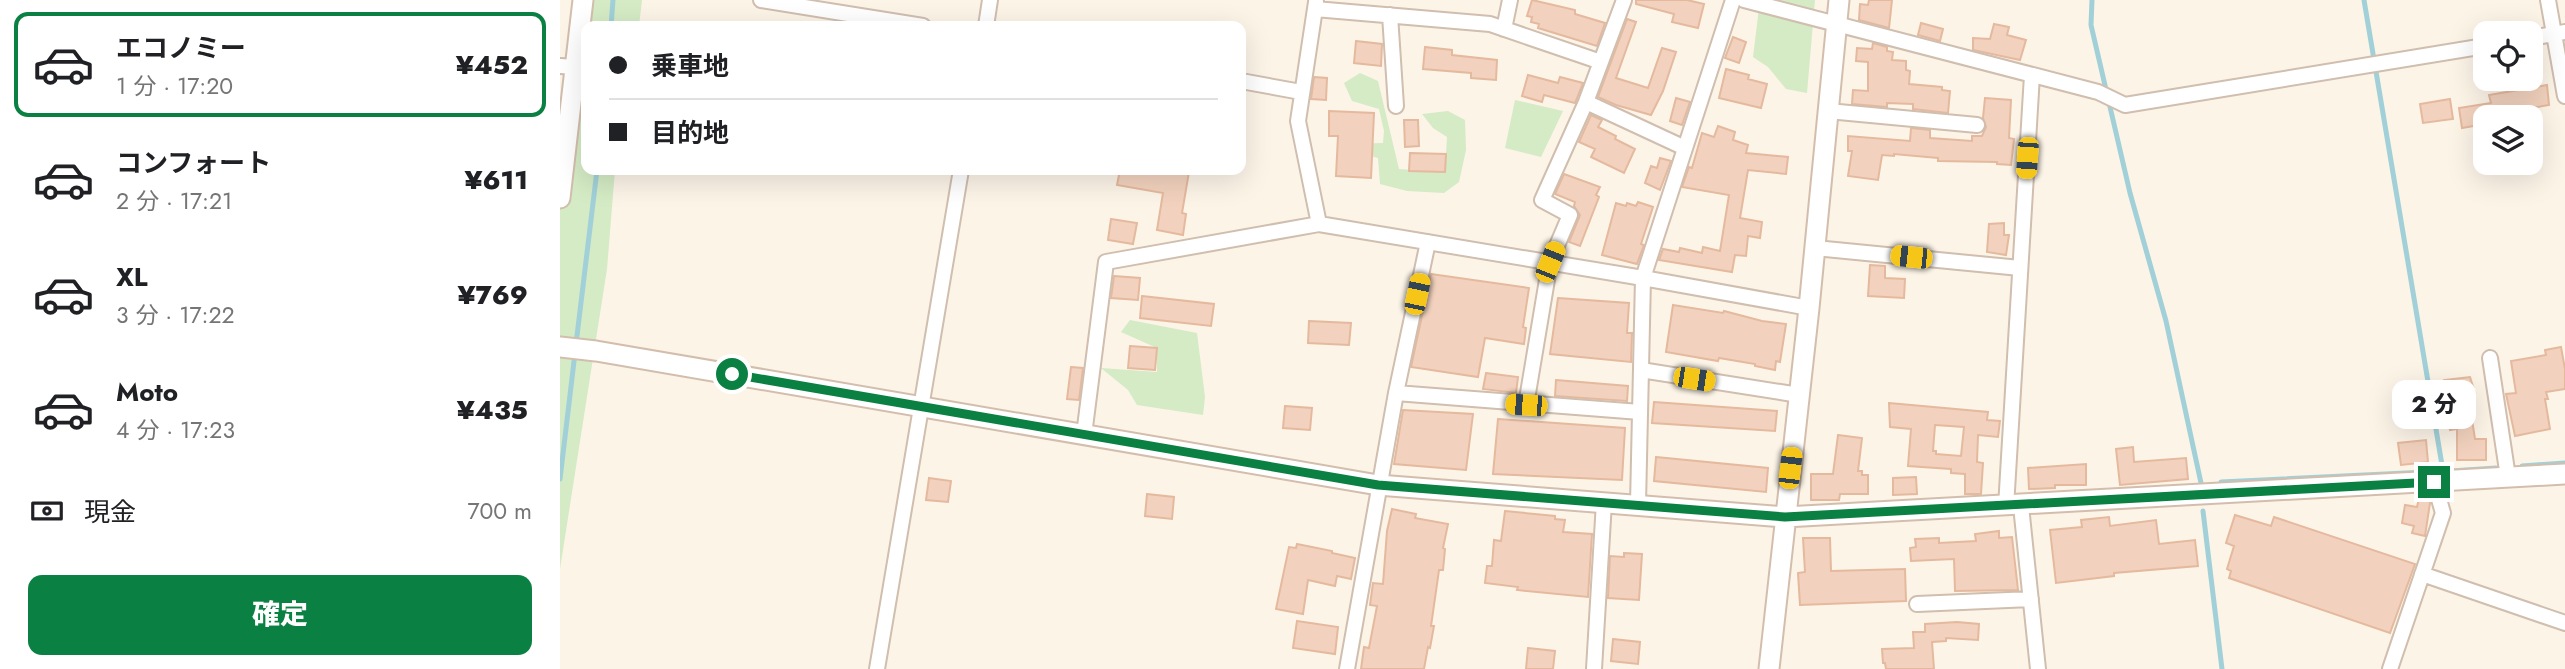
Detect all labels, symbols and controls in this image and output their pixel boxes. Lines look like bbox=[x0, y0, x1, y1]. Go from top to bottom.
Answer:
map controls bbox=[2473, 21, 2543, 175]
button: locate bbox=[2473, 21, 2543, 91]
text: エコノミー bbox=[116, 29, 246, 67]
icon: car bbox=[32, 33, 95, 96]
text: ¥452 bbox=[456, 46, 528, 84]
text: 乗車地 bbox=[651, 47, 729, 85]
text: 1 分 · 17:20 bbox=[116, 69, 233, 103]
button: layers bbox=[2473, 105, 2543, 175]
text: 目的地 bbox=[651, 114, 729, 152]
car bbox=[2016, 136, 2039, 180]
text: コンフォート bbox=[116, 144, 271, 182]
icon: car bbox=[32, 148, 95, 211]
text: ¥611 bbox=[464, 161, 528, 199]
text: 2 分 · 17:21 bbox=[116, 184, 232, 218]
car bbox=[1533, 239, 1568, 285]
car bbox=[1890, 244, 1933, 270]
text: XL bbox=[116, 258, 148, 296]
icon: car bbox=[32, 263, 95, 326]
car bbox=[1403, 271, 1432, 317]
text: ¥769 bbox=[457, 276, 528, 314]
text: 3 分 · 17:22 bbox=[116, 298, 235, 332]
route start bbox=[716, 358, 748, 390]
car bbox=[1672, 365, 1717, 393]
text: Moto bbox=[116, 373, 178, 411]
icon: car bbox=[32, 378, 95, 441]
callout: 2 分 bbox=[2392, 380, 2476, 430]
text: 2 分 bbox=[2411, 387, 2457, 421]
text: ¥435 bbox=[457, 391, 528, 429]
car bbox=[1505, 393, 1548, 417]
text: 4 分 · 17:23 bbox=[116, 413, 235, 447]
car bbox=[1778, 446, 1803, 490]
route end bbox=[2418, 466, 2450, 498]
icon: cash bbox=[28, 492, 66, 530]
text: 現金 bbox=[84, 493, 136, 531]
text: 700 m bbox=[467, 494, 532, 528]
button: 確定 bbox=[28, 575, 532, 655]

